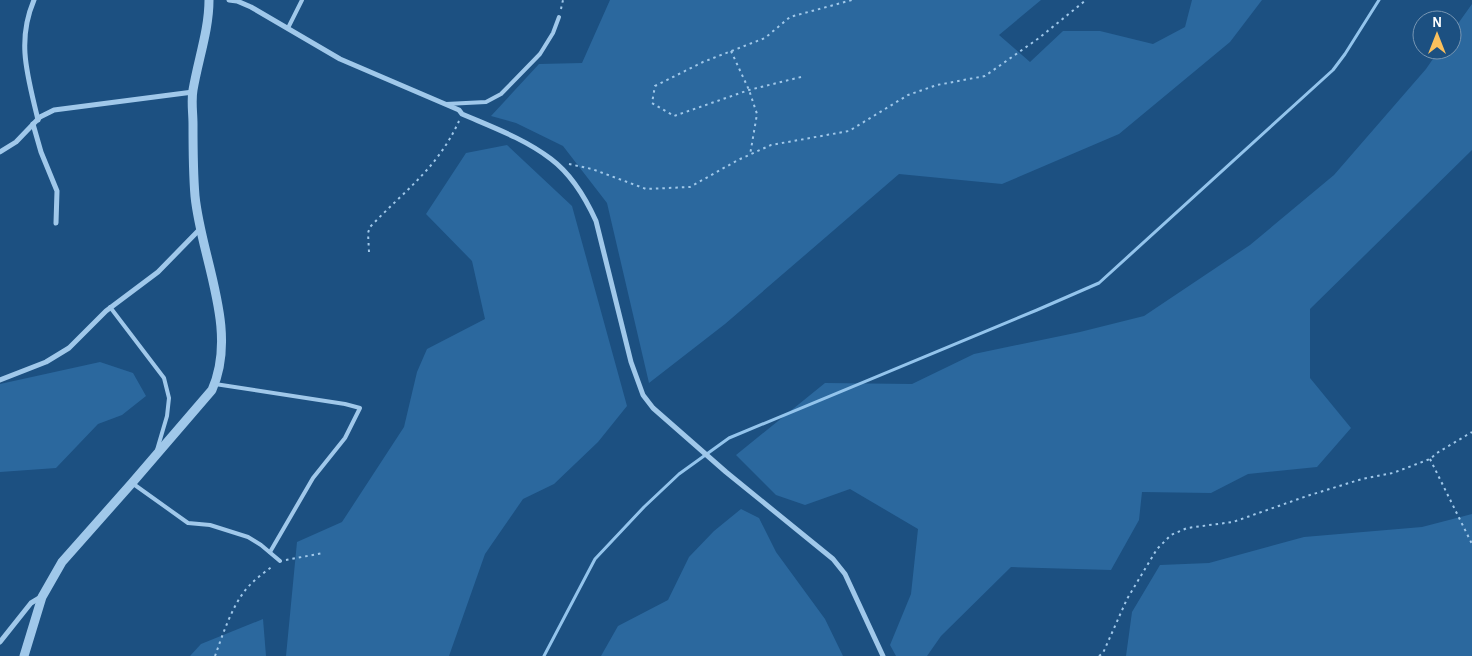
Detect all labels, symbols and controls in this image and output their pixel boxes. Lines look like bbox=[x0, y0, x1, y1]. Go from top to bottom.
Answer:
north arrow bbox=[1412, 10, 1462, 60]
text: N bbox=[1432, 16, 1442, 30]

